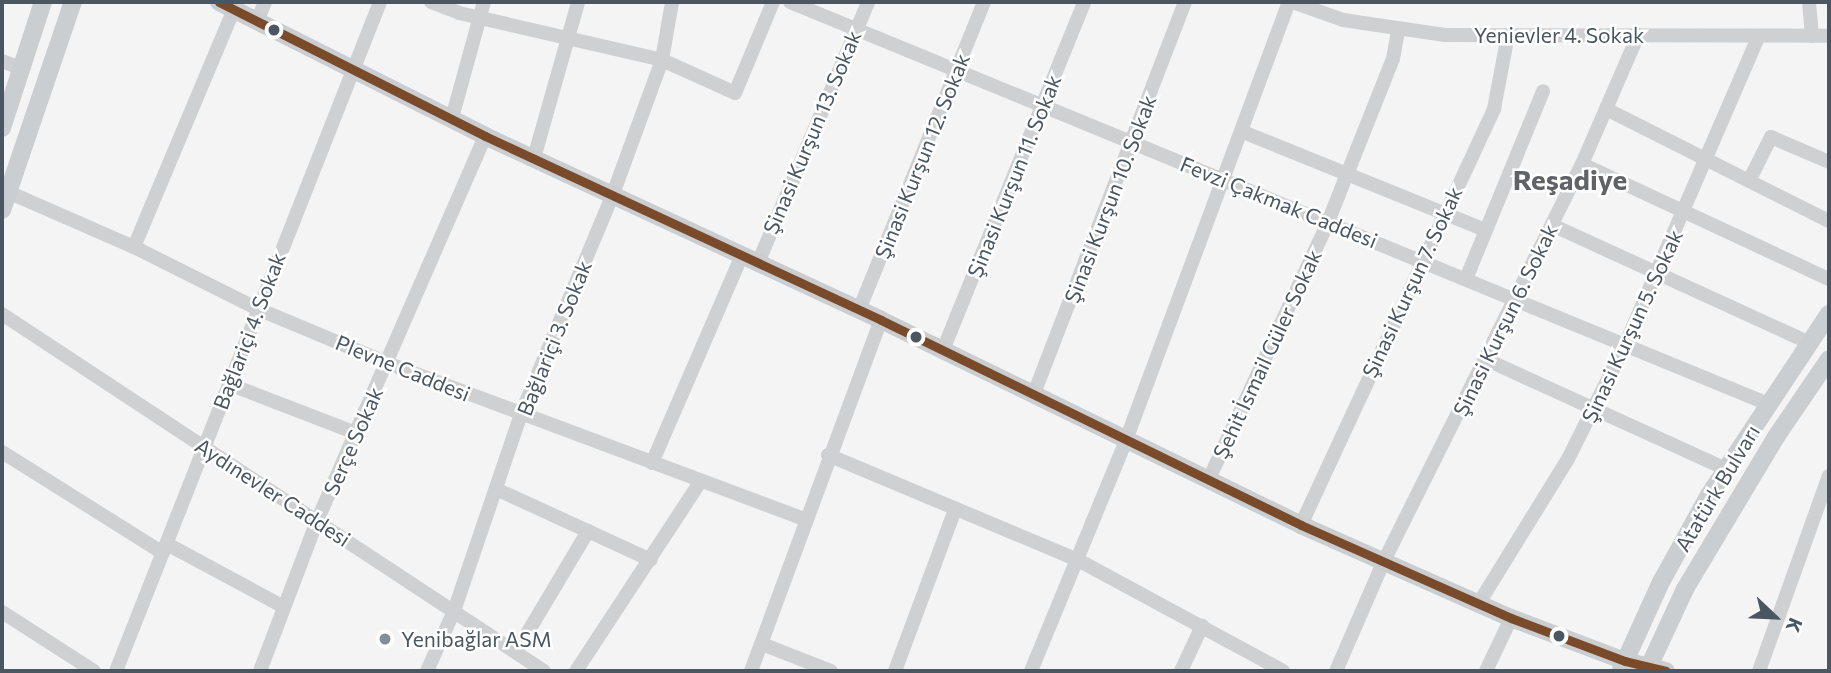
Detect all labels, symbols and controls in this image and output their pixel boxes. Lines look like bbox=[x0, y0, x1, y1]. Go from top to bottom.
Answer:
street label: Yenievler 4. Sokak bbox=[1474, 22, 1644, 48]
unlabelled marker bbox=[267, 23, 281, 37]
street label: Şinasi Kurşun 13. Sokak bbox=[758, 26, 866, 238]
street label: Şinasi Kurşun 12. Sokak bbox=[869, 50, 975, 262]
street label: Şinasi Kurşun 11. Sokak bbox=[962, 71, 1066, 281]
street label: Şinasi Kurşun 10. Sokak bbox=[1059, 92, 1161, 306]
street label: Fevzi Çakmak Caddesi bbox=[1177, 151, 1381, 253]
district label: Reşadiye bbox=[1513, 162, 1627, 196]
street label: Şinasi Kurşun 7. Sokak bbox=[1357, 182, 1467, 382]
street label: Şinasi Kurşun 6. Sokak bbox=[1448, 220, 1562, 420]
street label: Şinasi Kurşun 5. Sokak bbox=[1576, 226, 1688, 426]
street label: Şehit İsmail Güler Sokak bbox=[1208, 246, 1326, 462]
street label: Bağlariçi 4. Sokak bbox=[208, 249, 290, 413]
street label: Bağlariçi 3. Sokak bbox=[511, 257, 597, 419]
street label: Plevne Caddesi bbox=[332, 330, 474, 406]
unlabelled marker bbox=[909, 330, 923, 344]
street label: Serçe Sokak bbox=[318, 383, 388, 499]
street label: Atatürk Bulvarı bbox=[1669, 420, 1765, 556]
street label: Aydınevler Caddesi bbox=[191, 432, 355, 552]
north arrow bbox=[1740, 582, 1810, 652]
text: K bbox=[1782, 615, 1808, 636]
place label: Yenibağlar ASM bbox=[401, 626, 552, 652]
marker: Yenibağlar ASM bbox=[375, 629, 395, 649]
unlabelled marker bbox=[1552, 629, 1566, 643]

